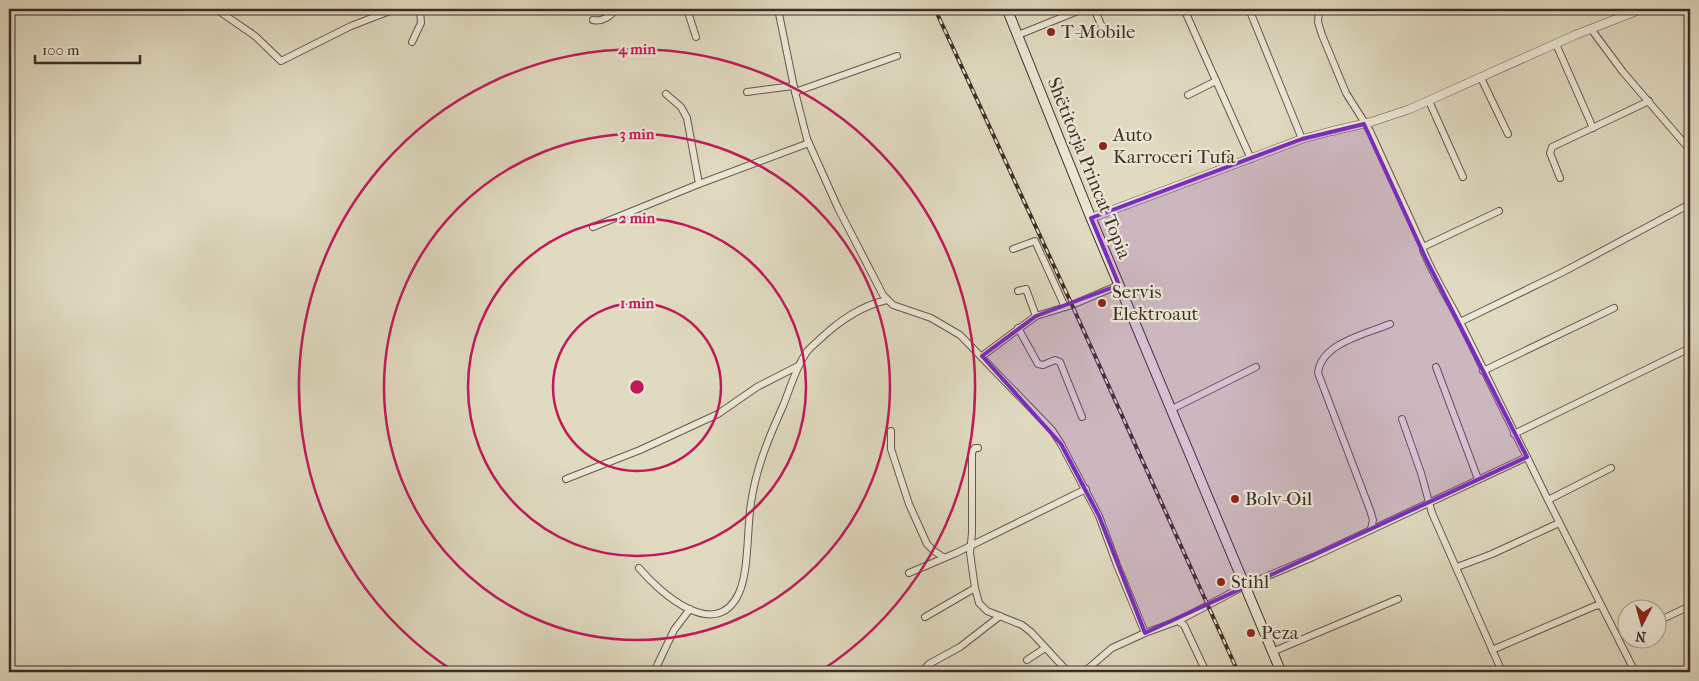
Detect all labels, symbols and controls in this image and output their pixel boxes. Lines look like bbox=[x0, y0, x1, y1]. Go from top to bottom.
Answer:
place label: T-Mobile bbox=[1061, 21, 1135, 43]
marker: T-Mobile bbox=[1045, 26, 1057, 38]
scale bar bbox=[35, 32, 140, 64]
text: 4 min bbox=[617, 40, 656, 58]
text: 100 m bbox=[42, 41, 80, 59]
street label: Shëtitorja Princat Topia bbox=[1042, 74, 1136, 262]
place label: Auto Karroceri Tufa bbox=[1112, 124, 1235, 168]
text: 3 min bbox=[620, 125, 655, 143]
marker: Auto Karroceri Tufa bbox=[1097, 140, 1109, 152]
text: 2 min bbox=[619, 209, 656, 227]
place label: Servis Elektroaut bbox=[1112, 281, 1199, 325]
text: 1 min bbox=[620, 294, 654, 312]
marker: Servis Elektroaut bbox=[1096, 297, 1108, 309]
centre of rings bbox=[628, 378, 646, 396]
place label: Bolv-Oil bbox=[1245, 488, 1312, 510]
marker: Bolv-Oil bbox=[1229, 493, 1241, 505]
place label: Stihl bbox=[1231, 571, 1269, 593]
marker: Stihl bbox=[1215, 576, 1227, 588]
north arrow bbox=[1616, 598, 1666, 648]
place label: Peza bbox=[1261, 622, 1299, 644]
marker: Peza bbox=[1245, 627, 1257, 639]
text: N bbox=[1634, 627, 1647, 645]

